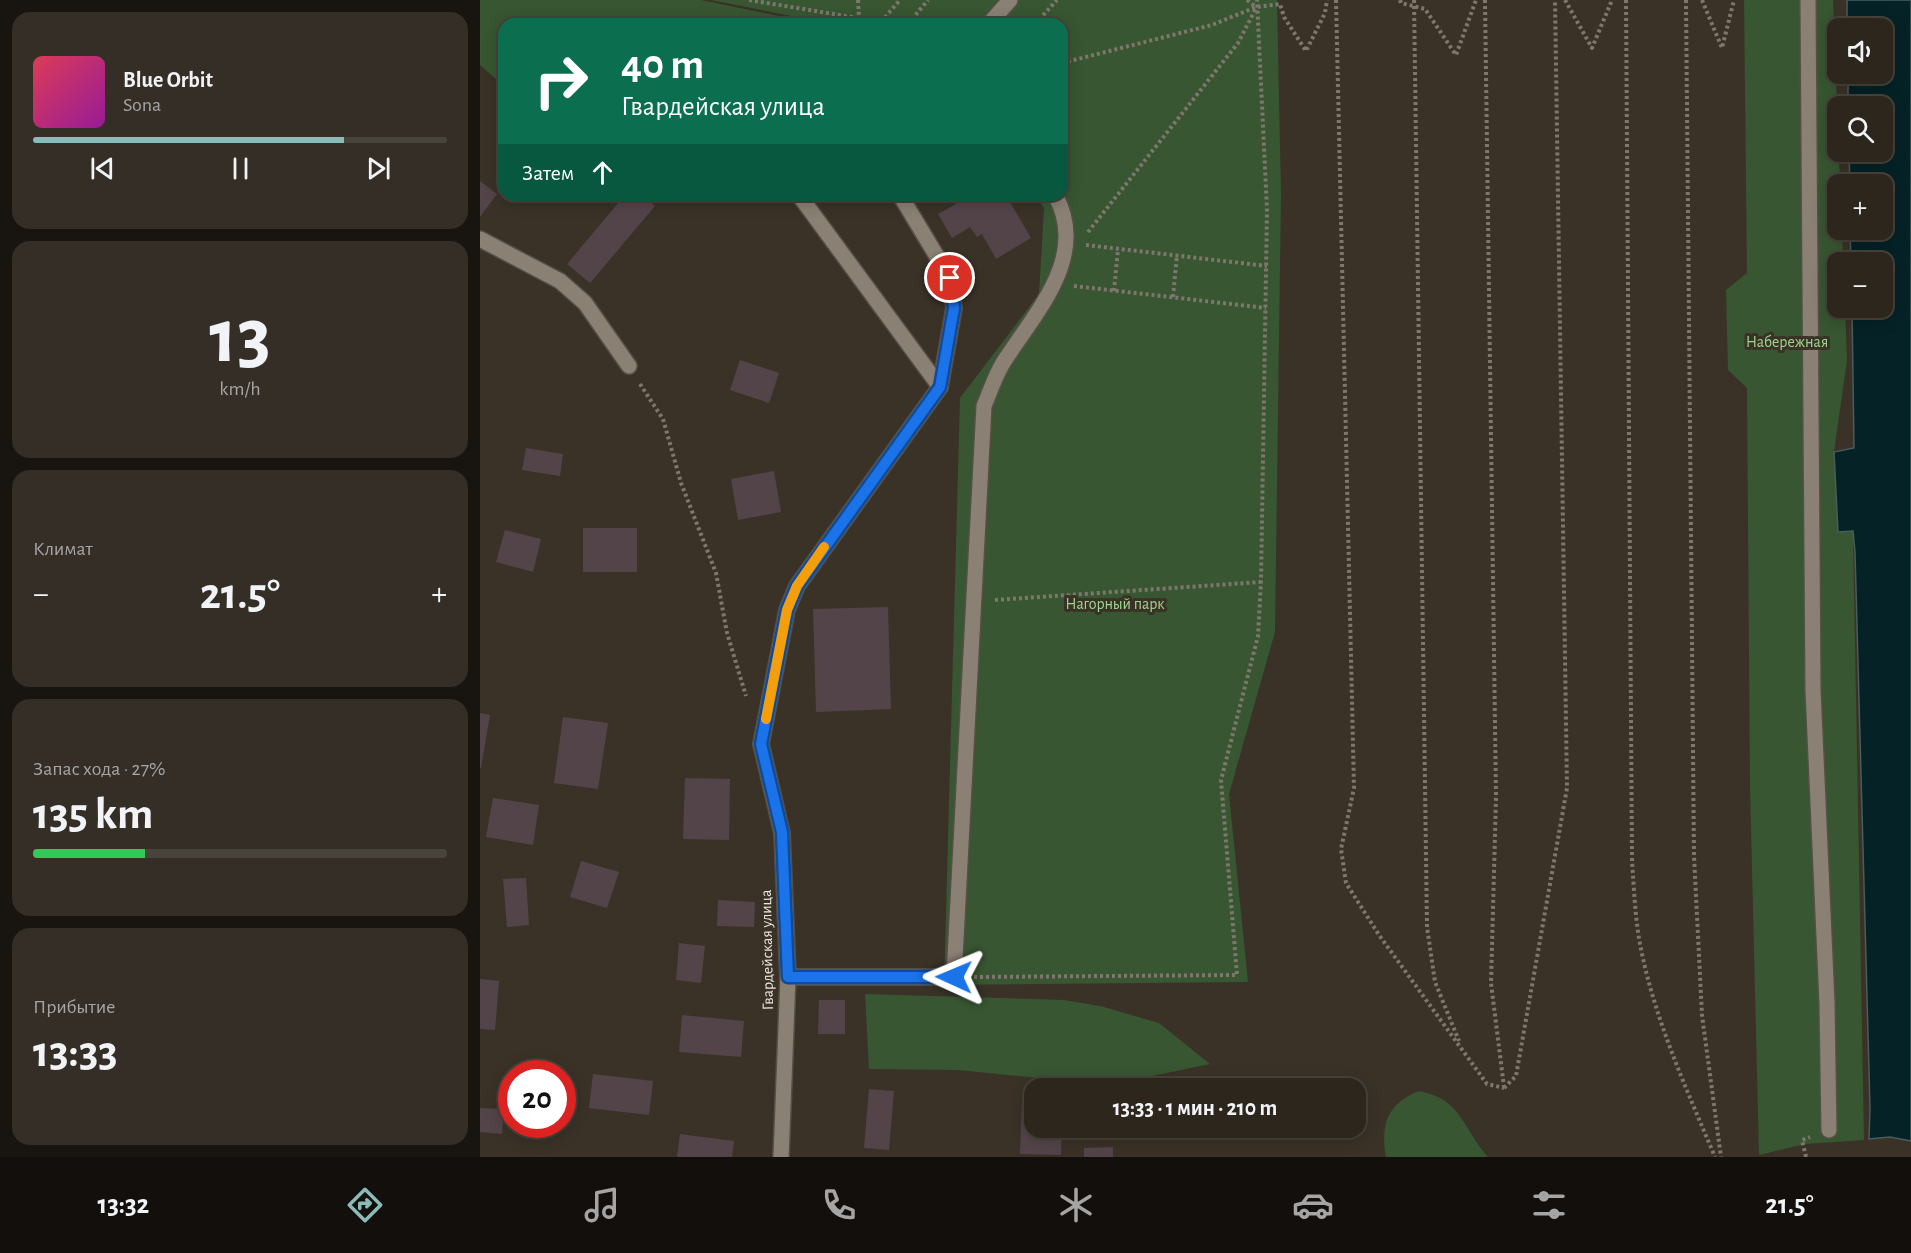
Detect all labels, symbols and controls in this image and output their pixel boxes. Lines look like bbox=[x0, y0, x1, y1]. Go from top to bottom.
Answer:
map controls bbox=[1827, 18, 1893, 318]
button: sound bbox=[1827, 18, 1893, 84]
icon: right bbox=[522, 42, 600, 120]
text: 40 m bbox=[621, 44, 704, 86]
text: Blue Orbit bbox=[123, 69, 213, 91]
text: Гвардейская улица bbox=[621, 93, 825, 120]
text: Sona bbox=[123, 95, 161, 115]
button: search bbox=[1827, 96, 1893, 162]
icon: previous bbox=[86, 152, 119, 185]
icon: pause bbox=[224, 152, 257, 185]
icon: next bbox=[362, 152, 395, 185]
icon: ahead bbox=[586, 156, 619, 189]
text: Затем bbox=[522, 162, 574, 184]
button: + bbox=[1827, 174, 1893, 240]
pin bbox=[924, 252, 975, 303]
button: − bbox=[1827, 252, 1893, 318]
icon: arrive bbox=[933, 261, 966, 294]
text: 13 bbox=[209, 299, 271, 377]
park label: Набережная bbox=[1746, 334, 1828, 350]
text: km/h bbox=[219, 379, 261, 399]
text: Климат bbox=[33, 539, 93, 559]
text: 21.5° bbox=[200, 572, 280, 617]
text: − bbox=[33, 578, 49, 611]
text: + bbox=[431, 578, 447, 611]
park label: Нагорный парк bbox=[1065, 596, 1165, 612]
text: Запас хода · 27% bbox=[33, 759, 165, 779]
text: 135 km bbox=[33, 792, 153, 837]
street label: Гвардейская улица bbox=[758, 889, 777, 1011]
position arrow bbox=[922, 945, 986, 1009]
text: Прибытие bbox=[33, 997, 115, 1017]
text: 13:33 bbox=[33, 1030, 118, 1075]
speed limit sign: 20 bbox=[498, 1060, 576, 1138]
text: 13:33 · 1 мин · 210 m bbox=[1113, 1097, 1277, 1119]
icon: directions bbox=[344, 1184, 386, 1226]
icon: music bbox=[581, 1184, 623, 1226]
icon: phone bbox=[818, 1184, 860, 1226]
icon: climate bbox=[1055, 1184, 1097, 1226]
icon: car bbox=[1292, 1184, 1334, 1226]
icon: filters bbox=[1528, 1184, 1570, 1226]
text: 13:32 bbox=[97, 1191, 149, 1218]
text: 21.5° bbox=[1765, 1191, 1814, 1218]

